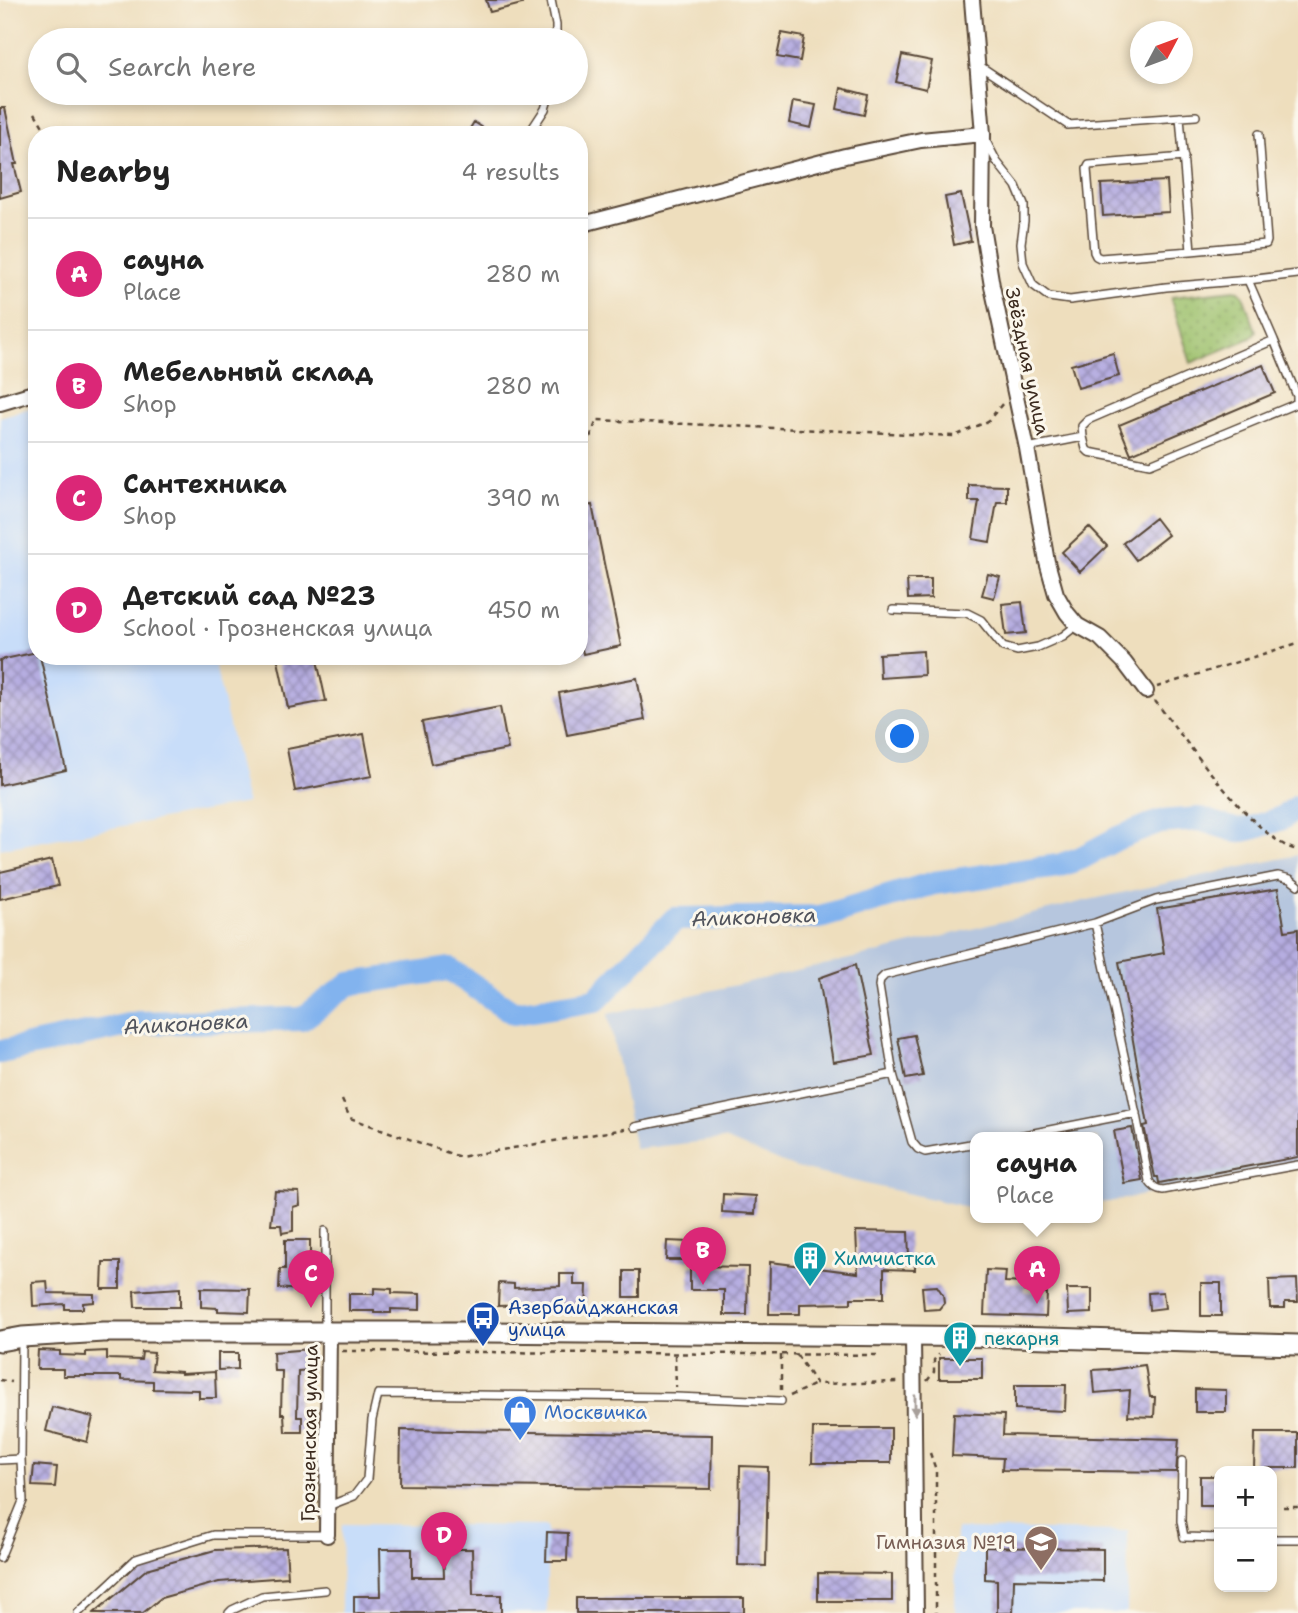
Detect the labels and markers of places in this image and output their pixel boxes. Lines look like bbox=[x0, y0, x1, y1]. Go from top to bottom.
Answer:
pin: B bbox=[680, 1227, 726, 1285]
building icon: Химчистка bbox=[791, 1239, 829, 1288]
place label: Химчистка bbox=[834, 1246, 936, 1271]
pin: A bbox=[1014, 1246, 1060, 1304]
pin: C bbox=[288, 1250, 334, 1308]
place label: Азербайджанская улица bbox=[508, 1295, 679, 1342]
bus stop icon: Азербайджанская улица bbox=[464, 1299, 502, 1348]
building icon: пекарня bbox=[941, 1319, 979, 1368]
place label: пекарня bbox=[984, 1326, 1059, 1351]
shop icon: Москвичка bbox=[501, 1393, 539, 1442]
place label: Москвичка bbox=[544, 1400, 647, 1425]
pin: D bbox=[421, 1512, 467, 1570]
school or university icon: Гимназия №19 bbox=[1022, 1523, 1060, 1572]
place label: Гимназия №19 bbox=[876, 1530, 1016, 1555]

